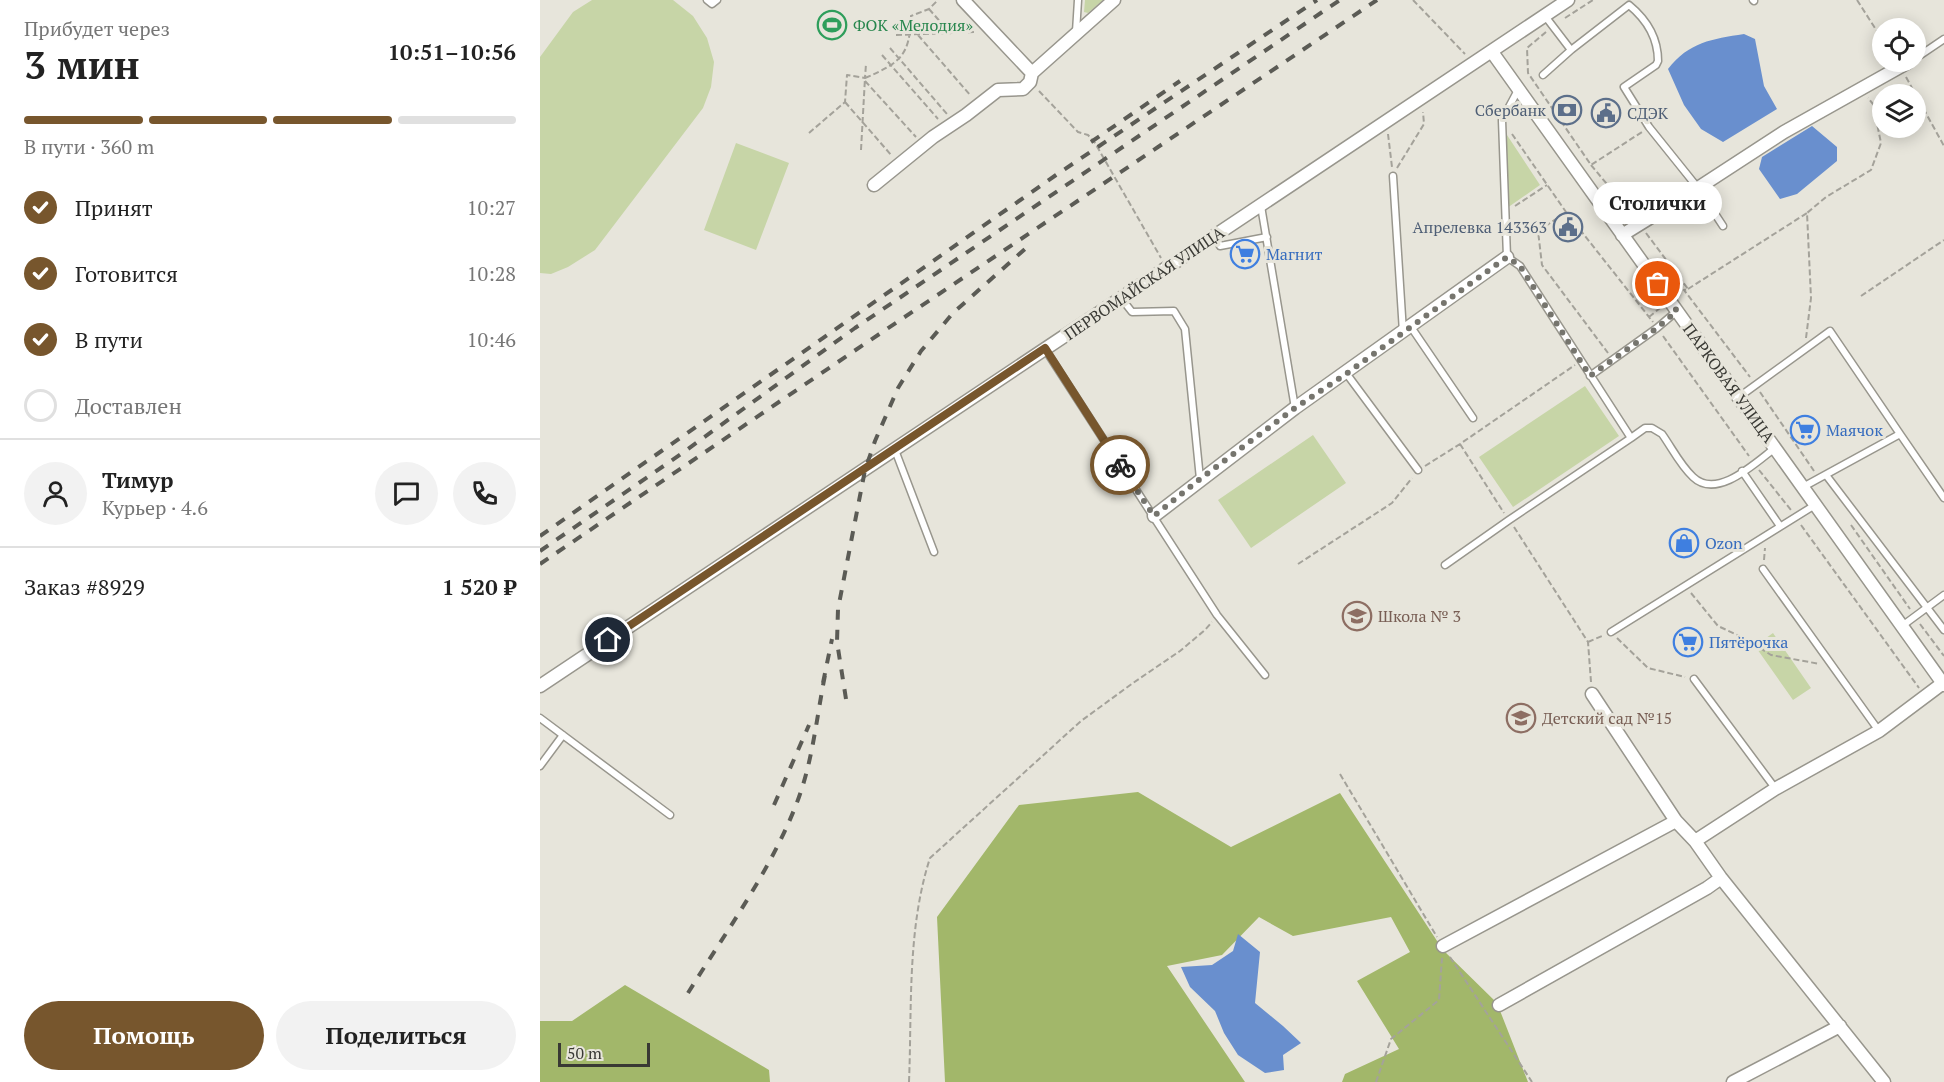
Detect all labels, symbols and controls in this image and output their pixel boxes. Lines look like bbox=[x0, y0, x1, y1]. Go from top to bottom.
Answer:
sports icon: ФОК «Мелодия» bbox=[816, 9, 848, 41]
place label: ФОК «Мелодия» bbox=[853, 14, 973, 36]
text: Прибудет через bbox=[24, 15, 170, 42]
map controls bbox=[1872, 18, 1926, 138]
button: locate bbox=[1872, 18, 1926, 72]
text: 10:51–10:56 bbox=[388, 37, 516, 66]
text: 3 мин bbox=[24, 38, 140, 90]
button: layers bbox=[1872, 84, 1926, 138]
bank icon: Сбербанк bbox=[1551, 94, 1583, 126]
public building icon: СДЭК bbox=[1590, 97, 1622, 129]
place label: Сбербанк bbox=[1475, 99, 1546, 121]
place label: СДЭК bbox=[1627, 102, 1669, 124]
text: В пути · 360 m bbox=[24, 133, 154, 160]
callout: Столички bbox=[1594, 182, 1722, 224]
text: Столички bbox=[1609, 189, 1706, 216]
icon: check bbox=[24, 191, 57, 224]
text: Принят bbox=[75, 193, 153, 222]
text: 10:27 bbox=[467, 194, 516, 221]
public building icon: Апрелевка 143363 bbox=[1552, 211, 1584, 243]
place label: Апрелевка 143363 bbox=[1413, 216, 1547, 238]
street label: ПЕРВОМАЙСКАЯ УЛИЦА bbox=[1060, 221, 1228, 345]
supermarket icon: Магнит bbox=[1229, 238, 1261, 270]
place label: Магнит bbox=[1266, 243, 1322, 265]
icon: check bbox=[24, 257, 57, 290]
pin bbox=[1632, 258, 1683, 309]
text: Готовится bbox=[75, 259, 178, 288]
text: 10:28 bbox=[467, 260, 516, 287]
icon: bag bbox=[1641, 267, 1674, 300]
street label: ПАРКОВАЯ УЛИЦА bbox=[1678, 319, 1780, 447]
icon: check bbox=[24, 323, 57, 356]
text: В пути bbox=[75, 325, 143, 354]
text: 10:46 bbox=[467, 326, 516, 353]
text: Доставлен bbox=[75, 391, 182, 420]
supermarket icon: Маячок bbox=[1789, 414, 1821, 446]
place label: Маячок bbox=[1826, 419, 1883, 441]
courier bbox=[1090, 435, 1150, 495]
icon: bike bbox=[1104, 449, 1137, 482]
button: person bbox=[24, 462, 87, 525]
button: chat bbox=[375, 462, 438, 525]
button: phone bbox=[453, 462, 516, 525]
text: Тимур bbox=[102, 465, 173, 494]
text: Курьер · 4.6 bbox=[102, 494, 208, 521]
shop icon: Ozon bbox=[1668, 527, 1700, 559]
place label: Ozon bbox=[1705, 532, 1743, 554]
text: Заказ #8929 bbox=[24, 572, 145, 601]
text: 1 520 ₽ bbox=[442, 572, 516, 601]
school or university icon: Школа № 3 bbox=[1341, 600, 1373, 632]
place label: Школа № 3 bbox=[1378, 605, 1461, 627]
pin bbox=[582, 614, 633, 665]
icon: home bbox=[591, 623, 624, 656]
supermarket icon: Пятёрочка bbox=[1672, 626, 1704, 658]
place label: Пятёрочка bbox=[1709, 631, 1788, 653]
school or university icon: Детский сад №15 bbox=[1505, 702, 1537, 734]
place label: Детский сад №15 bbox=[1542, 707, 1672, 729]
button: Помощь bbox=[24, 1001, 264, 1070]
button: Поделиться bbox=[276, 1001, 516, 1070]
scale bar bbox=[558, 1040, 650, 1068]
text: 50 m bbox=[567, 1042, 602, 1064]

